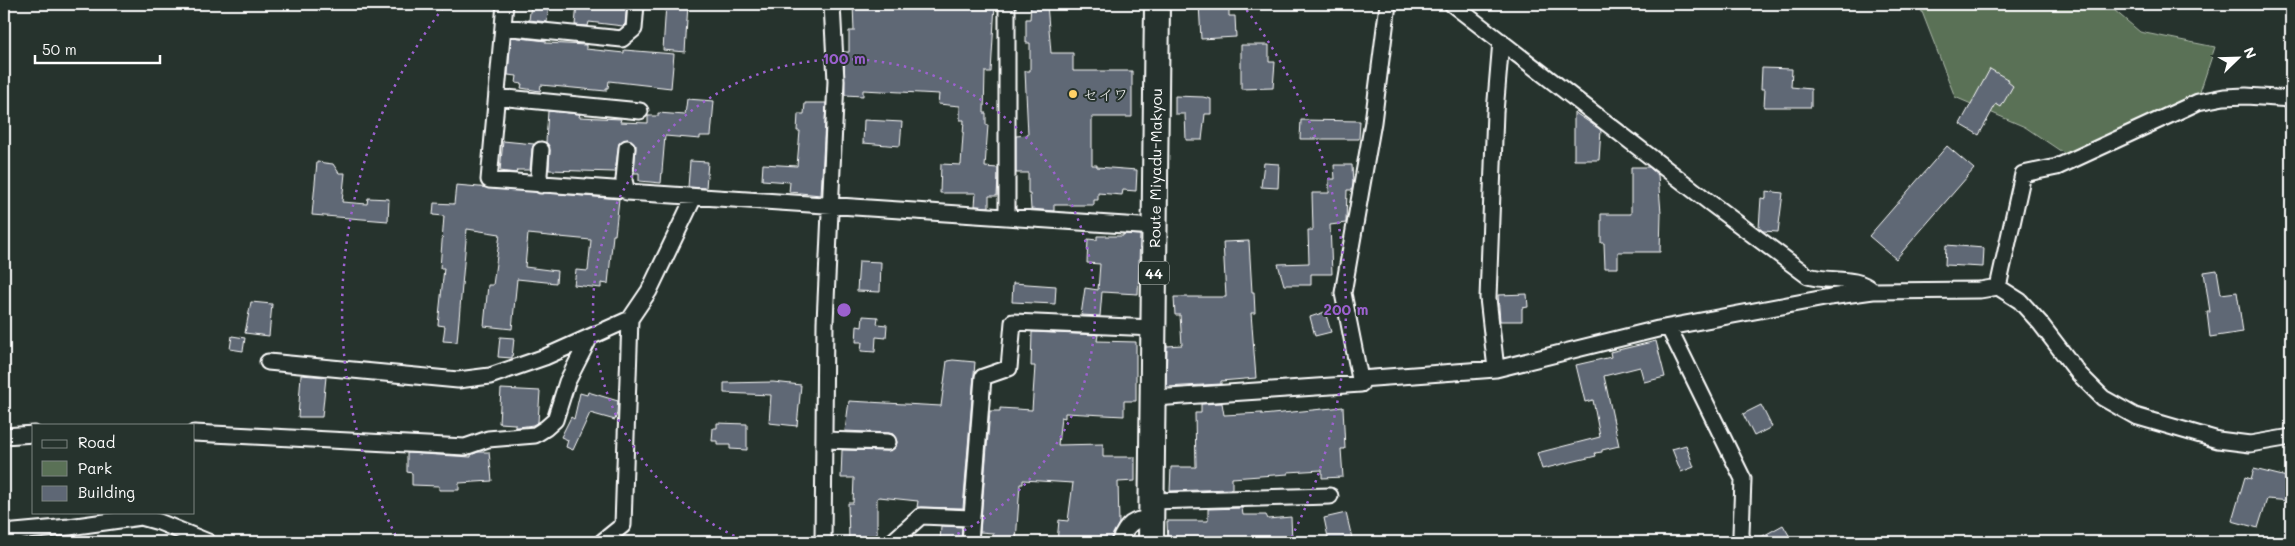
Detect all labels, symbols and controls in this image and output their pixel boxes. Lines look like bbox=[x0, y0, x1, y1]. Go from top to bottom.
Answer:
scale bar bbox=[35, 32, 160, 64]
north arrow bbox=[2212, 32, 2262, 82]
text: 50 m bbox=[42, 39, 77, 59]
text: N bbox=[2240, 44, 2261, 61]
text: 100 m bbox=[822, 48, 866, 68]
place label: セイワ bbox=[1083, 84, 1128, 104]
marker: セイワ bbox=[1067, 88, 1079, 100]
street label: Route Miyadu-Makyou bbox=[1144, 88, 1166, 248]
road number: 44 bbox=[1139, 262, 1169, 284]
text: 200 m bbox=[1324, 299, 1369, 319]
centre of rings bbox=[835, 301, 853, 319]
legend bbox=[32, 424, 195, 514]
text: Road bbox=[78, 432, 115, 452]
text: Park bbox=[78, 458, 112, 478]
text: Building bbox=[78, 482, 135, 502]

